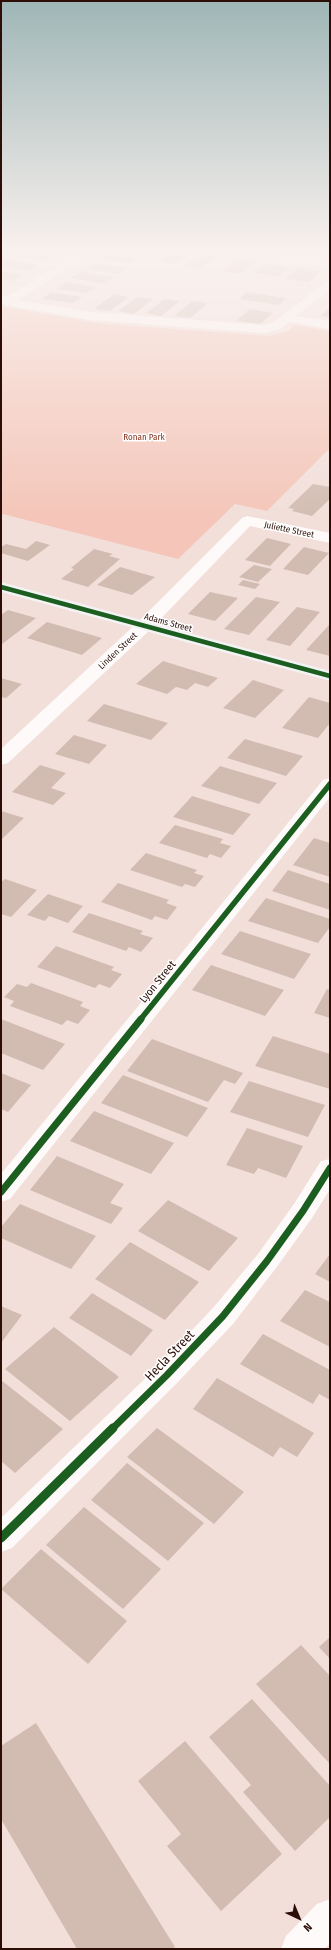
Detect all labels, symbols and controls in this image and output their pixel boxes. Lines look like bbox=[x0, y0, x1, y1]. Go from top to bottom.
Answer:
park label: Ronan Park bbox=[123, 432, 165, 442]
street label: Juliette Street bbox=[263, 519, 315, 541]
street label: Adams Street bbox=[143, 611, 193, 635]
street label: Linden Street bbox=[96, 630, 140, 672]
street label: Lyon Street bbox=[137, 958, 179, 1006]
street label: Hecla Street bbox=[142, 1327, 198, 1385]
north arrow bbox=[279, 1898, 319, 1938]
text: N bbox=[301, 1920, 315, 1934]

